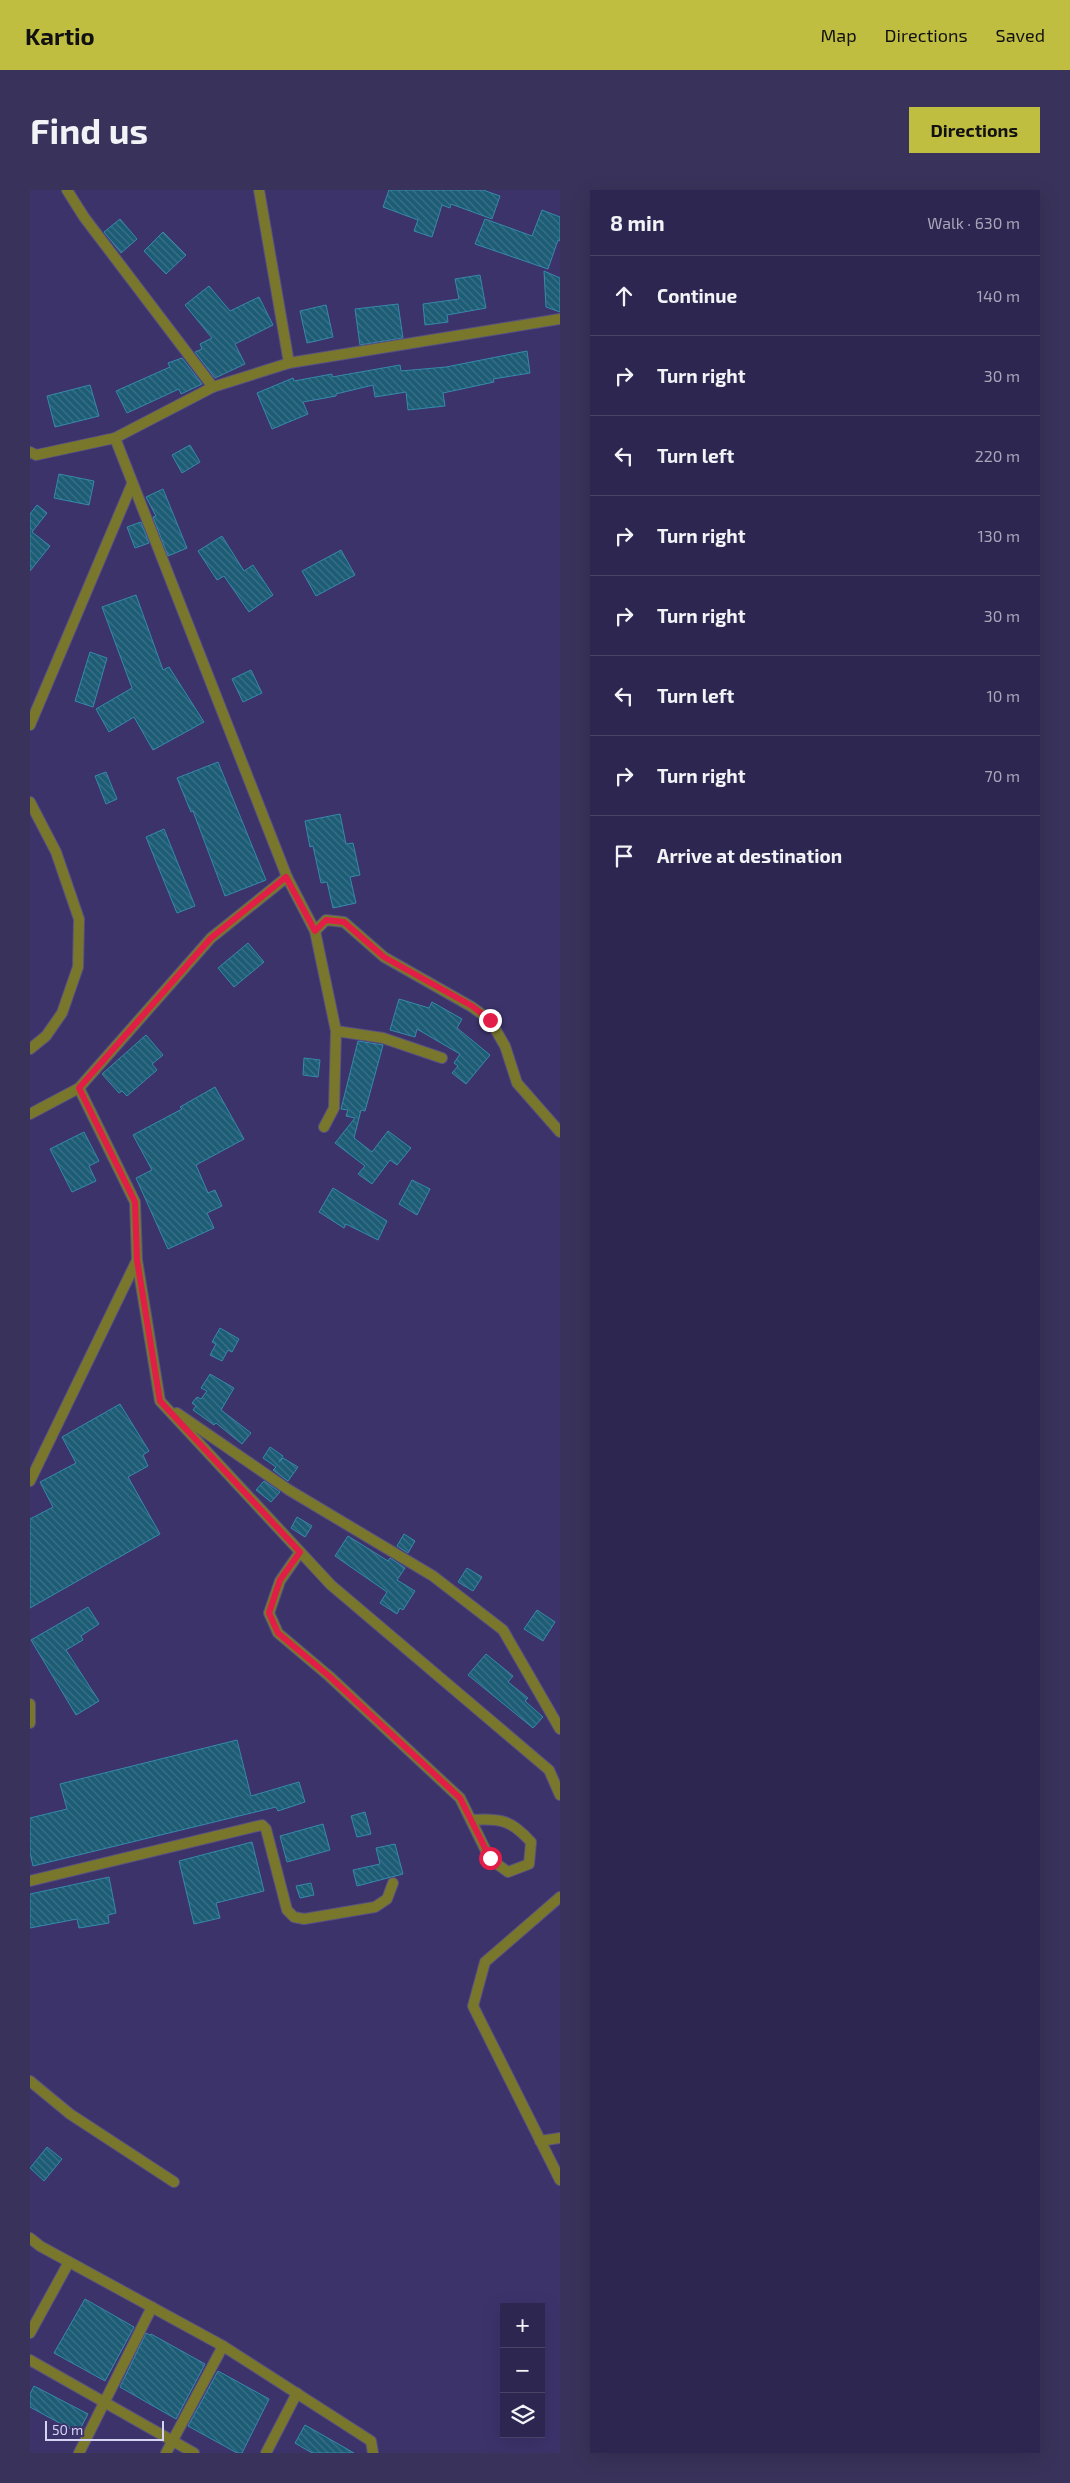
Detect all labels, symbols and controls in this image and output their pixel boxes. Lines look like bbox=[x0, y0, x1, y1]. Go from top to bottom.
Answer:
text: Kartio bbox=[25, 21, 95, 50]
text: Map bbox=[820, 24, 857, 46]
text: Directions bbox=[885, 24, 968, 46]
text: Saved bbox=[996, 24, 1045, 46]
button: Directions bbox=[909, 107, 1040, 153]
text: Find us bbox=[30, 109, 148, 151]
text: 8 min bbox=[610, 210, 665, 235]
text: Walk · 630 m bbox=[927, 213, 1020, 232]
icon: ahead bbox=[610, 282, 638, 310]
text: Continue bbox=[657, 284, 737, 307]
text: 140 m bbox=[977, 286, 1020, 305]
icon: right bbox=[610, 362, 638, 390]
text: Turn right bbox=[657, 364, 745, 387]
text: 30 m bbox=[984, 366, 1020, 385]
icon: left bbox=[610, 442, 638, 470]
text: Turn left bbox=[657, 444, 734, 467]
text: 220 m bbox=[975, 446, 1020, 465]
icon: right bbox=[610, 522, 638, 550]
text: Turn right bbox=[657, 524, 745, 547]
text: 130 m bbox=[978, 526, 1020, 545]
icon: right bbox=[610, 602, 638, 630]
text: Turn right bbox=[657, 604, 745, 627]
text: 30 m bbox=[984, 606, 1020, 625]
icon: left bbox=[610, 682, 638, 710]
text: Turn left bbox=[657, 684, 734, 707]
text: 10 m bbox=[986, 686, 1020, 705]
icon: right bbox=[610, 762, 638, 790]
text: Turn right bbox=[657, 764, 745, 787]
text: 70 m bbox=[985, 766, 1020, 785]
icon: arrive bbox=[610, 842, 638, 870]
text: Arrive at destination bbox=[657, 844, 842, 867]
route end bbox=[479, 1009, 502, 1032]
route start bbox=[479, 1847, 502, 1870]
map controls bbox=[500, 2303, 545, 2438]
button: + bbox=[500, 2303, 545, 2348]
button: − bbox=[500, 2348, 545, 2393]
button: layers bbox=[500, 2393, 545, 2438]
scale bar bbox=[45, 2418, 164, 2441]
text: 50 m bbox=[52, 2421, 83, 2438]

